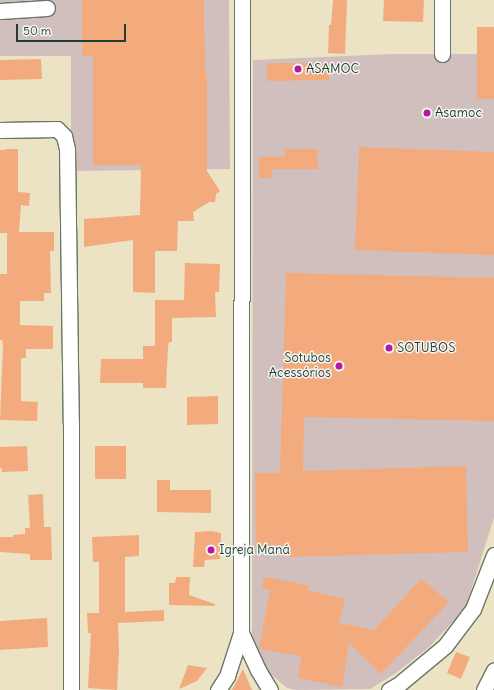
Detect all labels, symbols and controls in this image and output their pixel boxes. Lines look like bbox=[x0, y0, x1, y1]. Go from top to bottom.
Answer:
scale bar bbox=[18, 16, 128, 42]
text: 50 m bbox=[23, 23, 51, 38]
place label: ASAMOC bbox=[306, 61, 359, 77]
marker: ASAMOC bbox=[293, 64, 303, 74]
place label: Asamoc bbox=[435, 105, 482, 121]
marker: Asamoc bbox=[422, 108, 432, 118]
place label: SOTUBOS bbox=[397, 340, 455, 356]
marker: SOTUBOS bbox=[384, 343, 394, 353]
place label: Sotubos Acessórios bbox=[269, 351, 331, 382]
marker: Sotubos Acessórios bbox=[334, 361, 344, 371]
place label: Igreja Maná bbox=[219, 542, 290, 558]
marker: Igreja Maná bbox=[206, 545, 216, 555]

